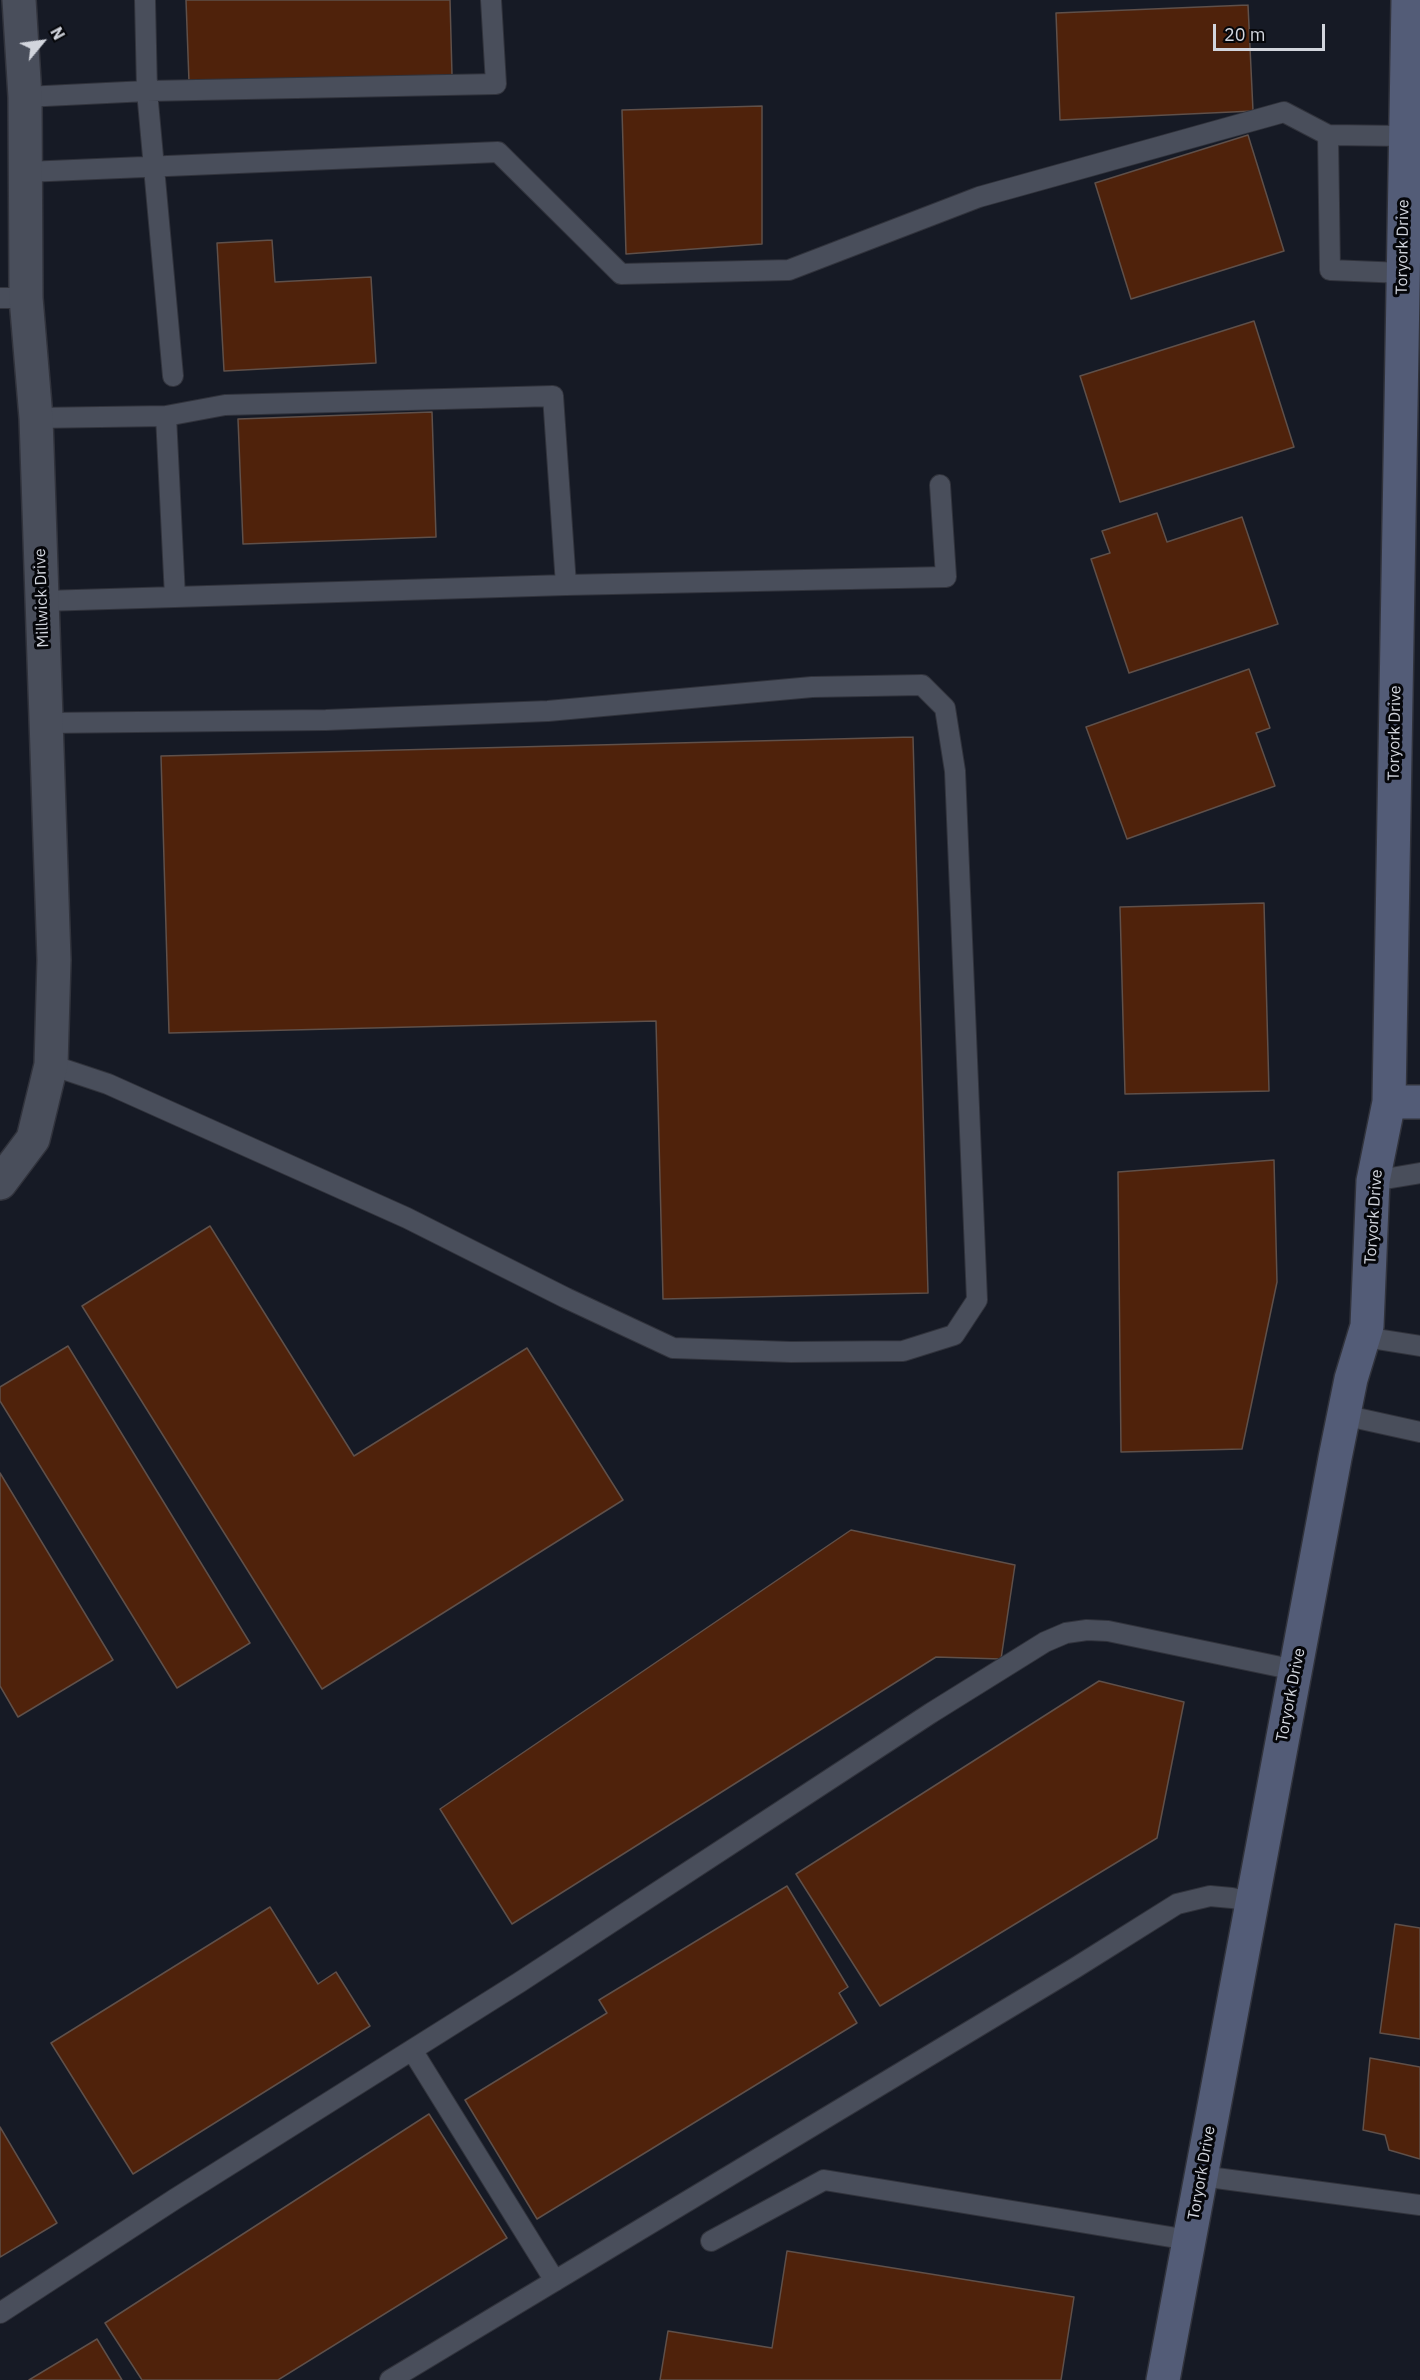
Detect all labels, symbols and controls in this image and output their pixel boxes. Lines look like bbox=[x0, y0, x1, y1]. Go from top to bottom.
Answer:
north arrow bbox=[12, 12, 72, 72]
scale bar bbox=[1216, 12, 1328, 50]
text: N bbox=[46, 23, 69, 43]
text: 20 m bbox=[1224, 23, 1266, 46]
street label: Toryork Drive bbox=[1393, 199, 1413, 295]
street label: Millwick Drive bbox=[31, 548, 53, 648]
street label: Toryork Drive bbox=[1385, 685, 1405, 781]
street label: Toryork Drive bbox=[1361, 1169, 1387, 1265]
street label: Toryork Drive bbox=[1272, 1646, 1310, 1744]
street label: Toryork Drive bbox=[1184, 2124, 1220, 2222]

